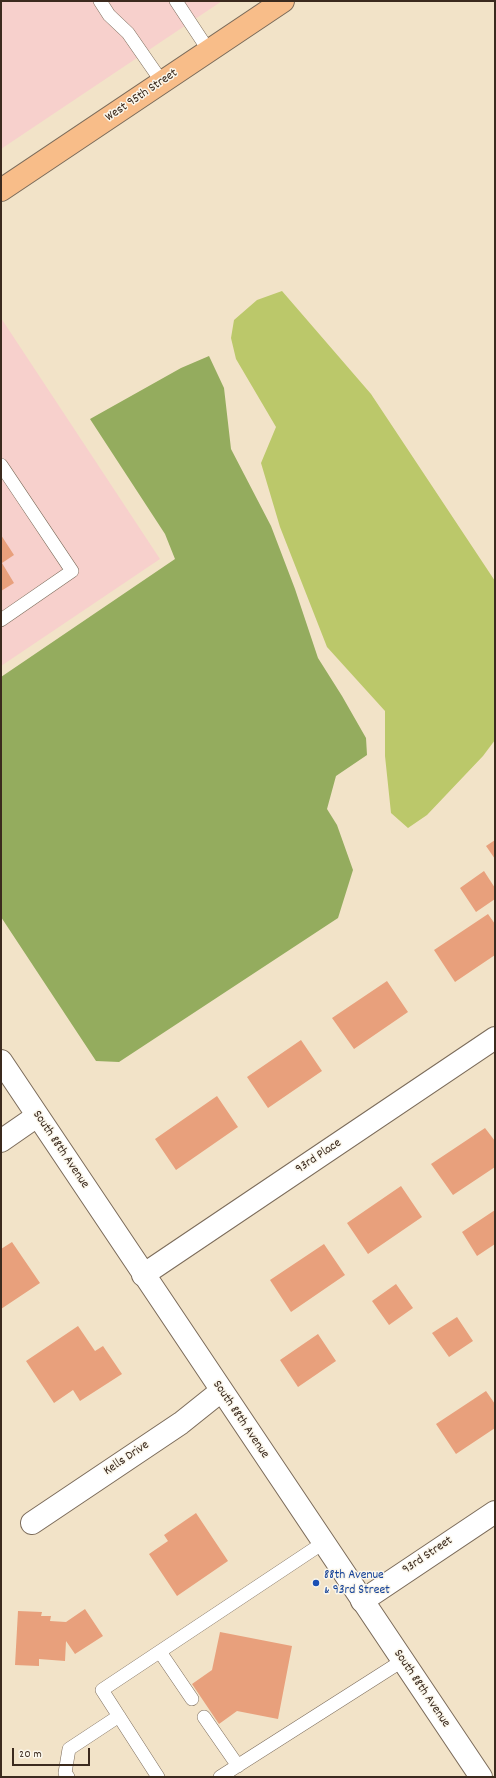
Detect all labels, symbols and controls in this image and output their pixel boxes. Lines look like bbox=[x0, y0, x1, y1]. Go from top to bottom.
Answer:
street label: West 95th Street bbox=[103, 66, 181, 126]
street label: South 88th Avenue bbox=[28, 1108, 92, 1192]
street label: 93rd Place bbox=[293, 1136, 345, 1178]
street label: South 88th Avenue bbox=[208, 1378, 272, 1462]
street label: Kells Drive bbox=[101, 1438, 153, 1480]
street label: 93rd Street bbox=[400, 1534, 456, 1578]
place label: 88th Avenue & 93rd Street bbox=[324, 1568, 390, 1599]
marker: 88th Avenue & 93rd Street bbox=[311, 1578, 321, 1588]
street label: South 88th Avenue bbox=[389, 1647, 453, 1731]
scale bar bbox=[14, 1740, 92, 1766]
text: 20 m bbox=[19, 1746, 42, 1763]

